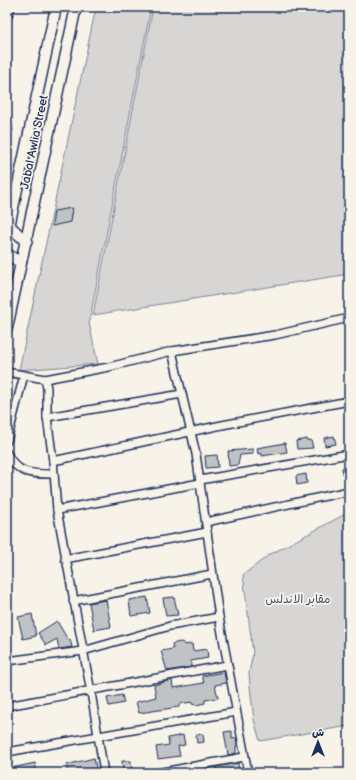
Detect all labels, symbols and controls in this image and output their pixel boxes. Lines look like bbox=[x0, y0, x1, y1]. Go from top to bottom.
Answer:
street label: Jabal Awlia Street bbox=[17, 93, 52, 190]
park label: مقابر الاندلس bbox=[266, 592, 331, 607]
north arrow bbox=[298, 722, 338, 762]
text: ش bbox=[312, 726, 324, 739]

